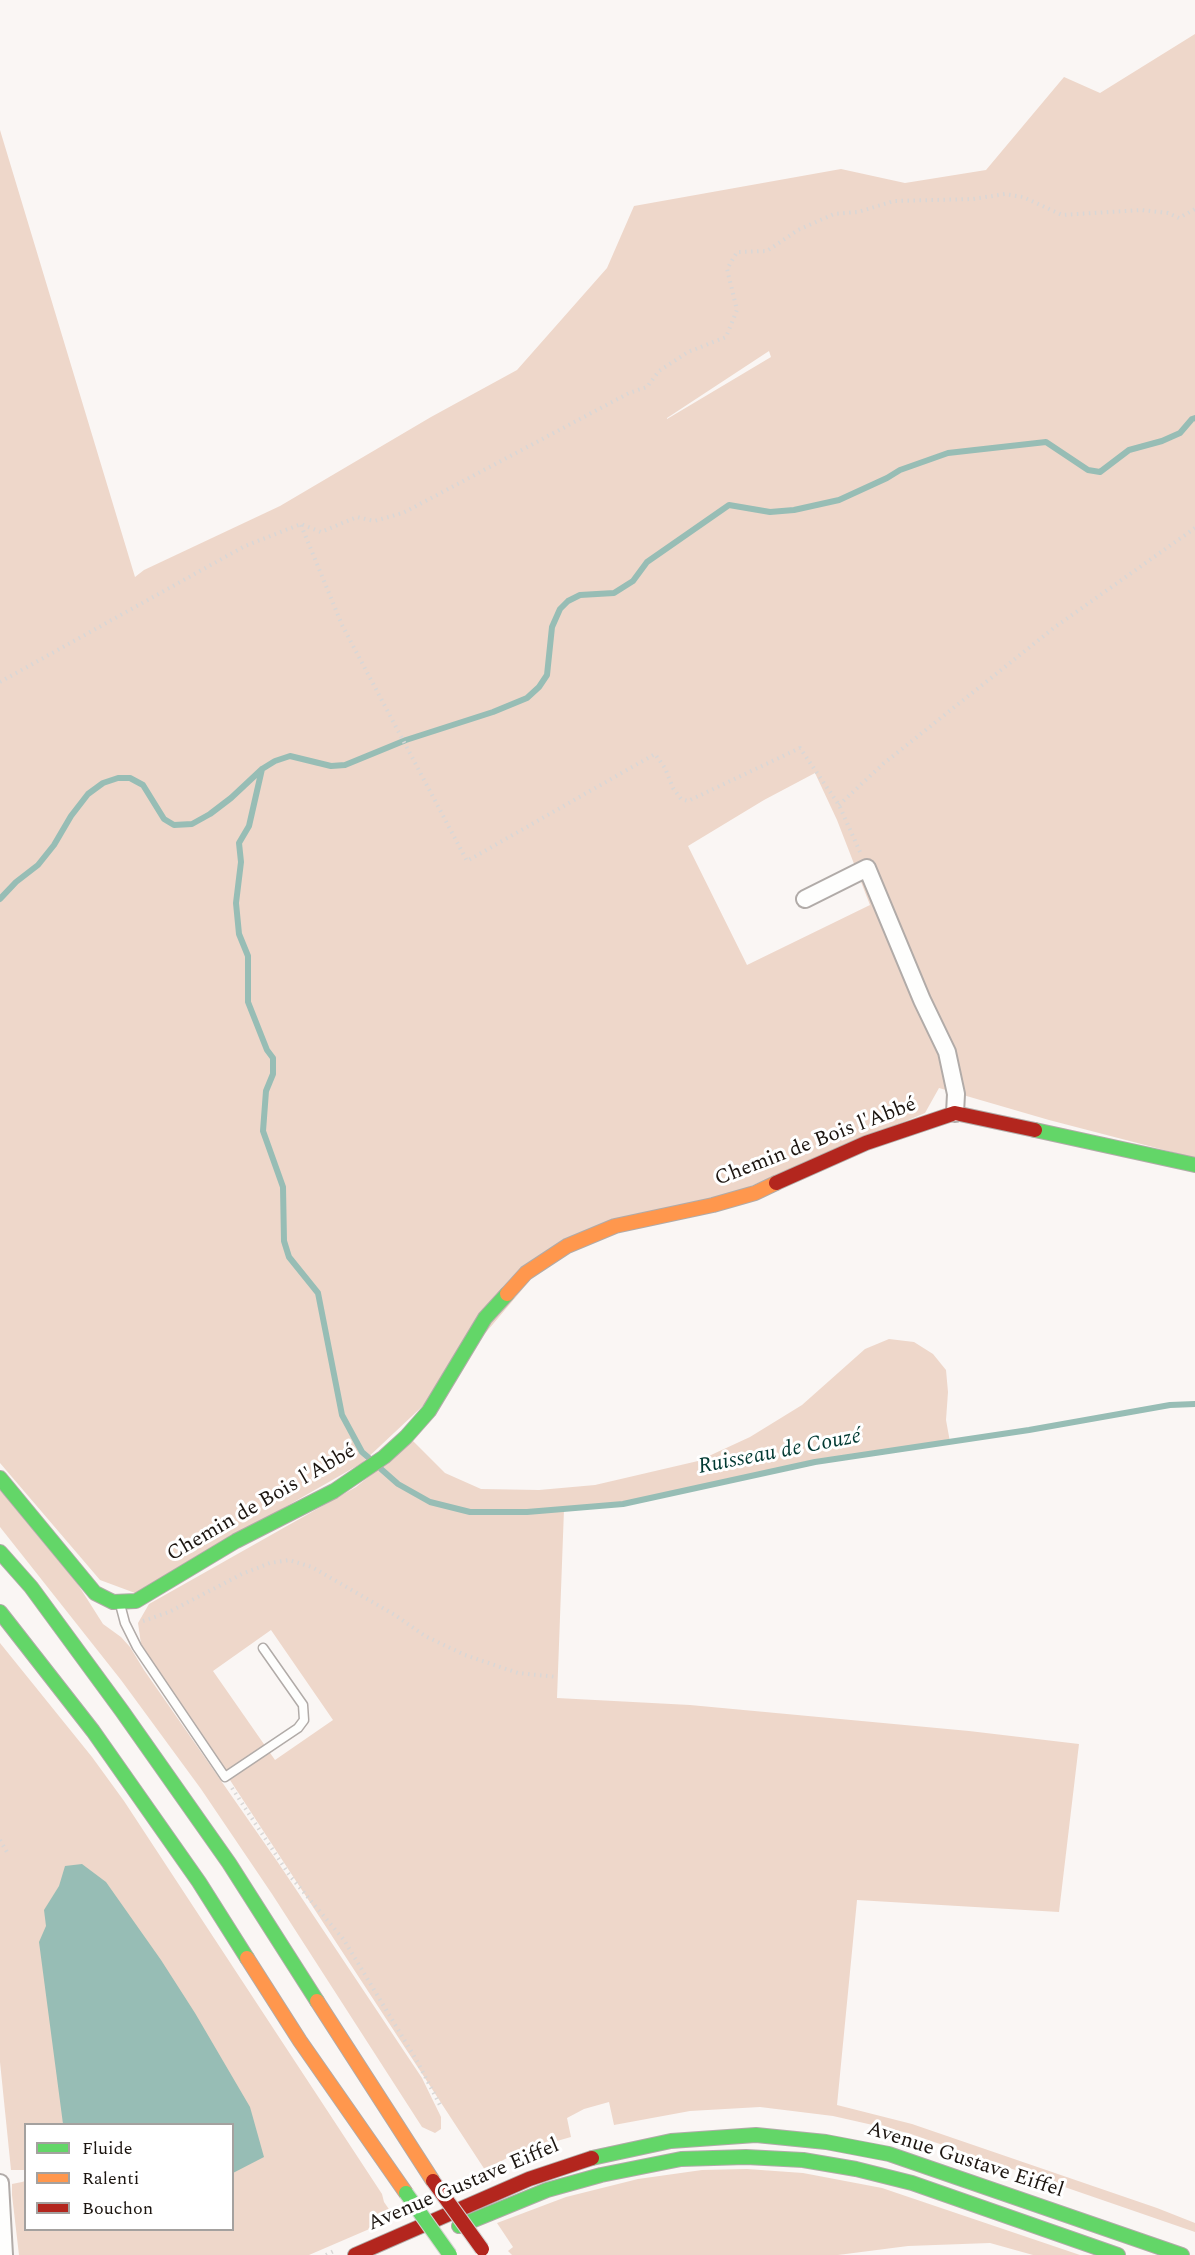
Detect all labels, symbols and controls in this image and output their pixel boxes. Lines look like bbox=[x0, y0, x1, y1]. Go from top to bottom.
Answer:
street label: Chemin de Bois l'Abbé bbox=[712, 1093, 920, 1193]
water label: Ruisseau de Couzé bbox=[696, 1424, 864, 1482]
street label: Chemin de Bois l'Abbé bbox=[163, 1440, 361, 1568]
street label: Avenue Gustave Eiffel bbox=[863, 2117, 1067, 2205]
legend bbox=[24, 2123, 234, 2231]
street label: Avenue Gustave Eiffel bbox=[364, 2134, 564, 2238]
text: Fluide bbox=[82, 2135, 133, 2162]
text: Ralenti bbox=[82, 2165, 139, 2192]
text: Bouchon bbox=[82, 2195, 153, 2222]

